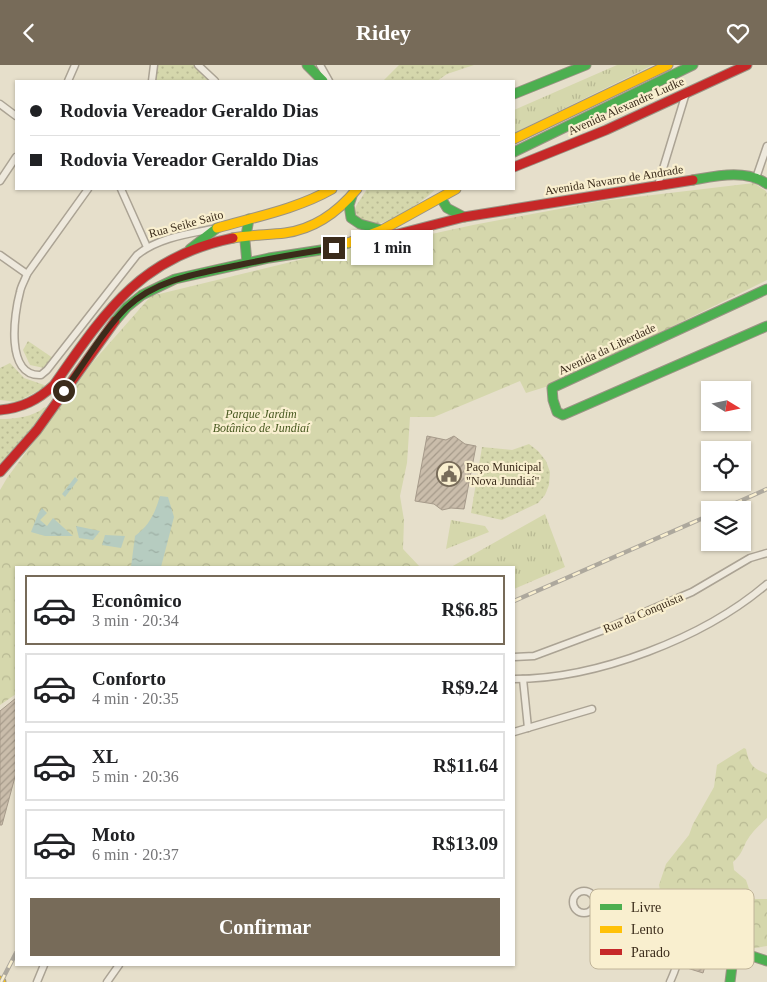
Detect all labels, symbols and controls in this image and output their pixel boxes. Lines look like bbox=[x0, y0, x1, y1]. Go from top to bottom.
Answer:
icon: back bbox=[15, 19, 43, 47]
icon: heart bbox=[724, 19, 752, 47]
text: Ridey bbox=[356, 20, 411, 45]
street label: Avenida Alexandre Ludke bbox=[566, 74, 686, 138]
text: Rodovia Vereador Geraldo Dias bbox=[60, 100, 318, 121]
text: Rodovia Vereador Geraldo Dias bbox=[60, 149, 318, 170]
street label: Avenida Navarro de Andrade bbox=[544, 162, 684, 198]
street label: Rua Seike Saito bbox=[147, 207, 225, 241]
callout: 1 min bbox=[352, 231, 434, 265]
route end bbox=[323, 237, 345, 259]
text: 1 min bbox=[373, 239, 411, 256]
street label: Avenida da Liberdade bbox=[556, 320, 658, 378]
route start bbox=[53, 380, 75, 402]
north arrow bbox=[701, 381, 751, 431]
map controls bbox=[701, 381, 751, 551]
park label: Parque Jardim Botânico de Jundiaí bbox=[213, 407, 311, 435]
button: locate bbox=[701, 441, 751, 491]
place label: Paço Municipal "Nova Jundiaí" bbox=[466, 460, 542, 488]
public building icon: Paço Municipal "Nova Jundiaí" bbox=[436, 461, 462, 487]
button: layers bbox=[701, 501, 751, 551]
icon: car bbox=[32, 588, 77, 633]
text: Econômico bbox=[92, 590, 182, 611]
street label: Rua da Conquista bbox=[601, 590, 686, 636]
text: R$6.85 bbox=[442, 599, 498, 620]
text: 3 min · 20:34 bbox=[92, 612, 179, 629]
icon: car bbox=[32, 666, 77, 711]
text: Conforto bbox=[92, 668, 166, 689]
text: R$9.24 bbox=[442, 677, 498, 698]
text: 4 min · 20:35 bbox=[92, 690, 179, 707]
icon: car bbox=[32, 744, 77, 789]
text: XL bbox=[92, 746, 118, 767]
text: R$11.64 bbox=[433, 755, 498, 776]
text: 5 min · 20:36 bbox=[92, 768, 179, 785]
icon: car bbox=[32, 822, 77, 867]
text: Moto bbox=[92, 824, 135, 845]
text: R$13.09 bbox=[432, 833, 498, 854]
text: 6 min · 20:37 bbox=[92, 846, 179, 863]
legend bbox=[590, 889, 754, 969]
button: Confirmar bbox=[30, 898, 500, 956]
text: Livre bbox=[631, 900, 661, 915]
text: Lento bbox=[631, 922, 664, 937]
text: Parado bbox=[631, 945, 670, 960]

